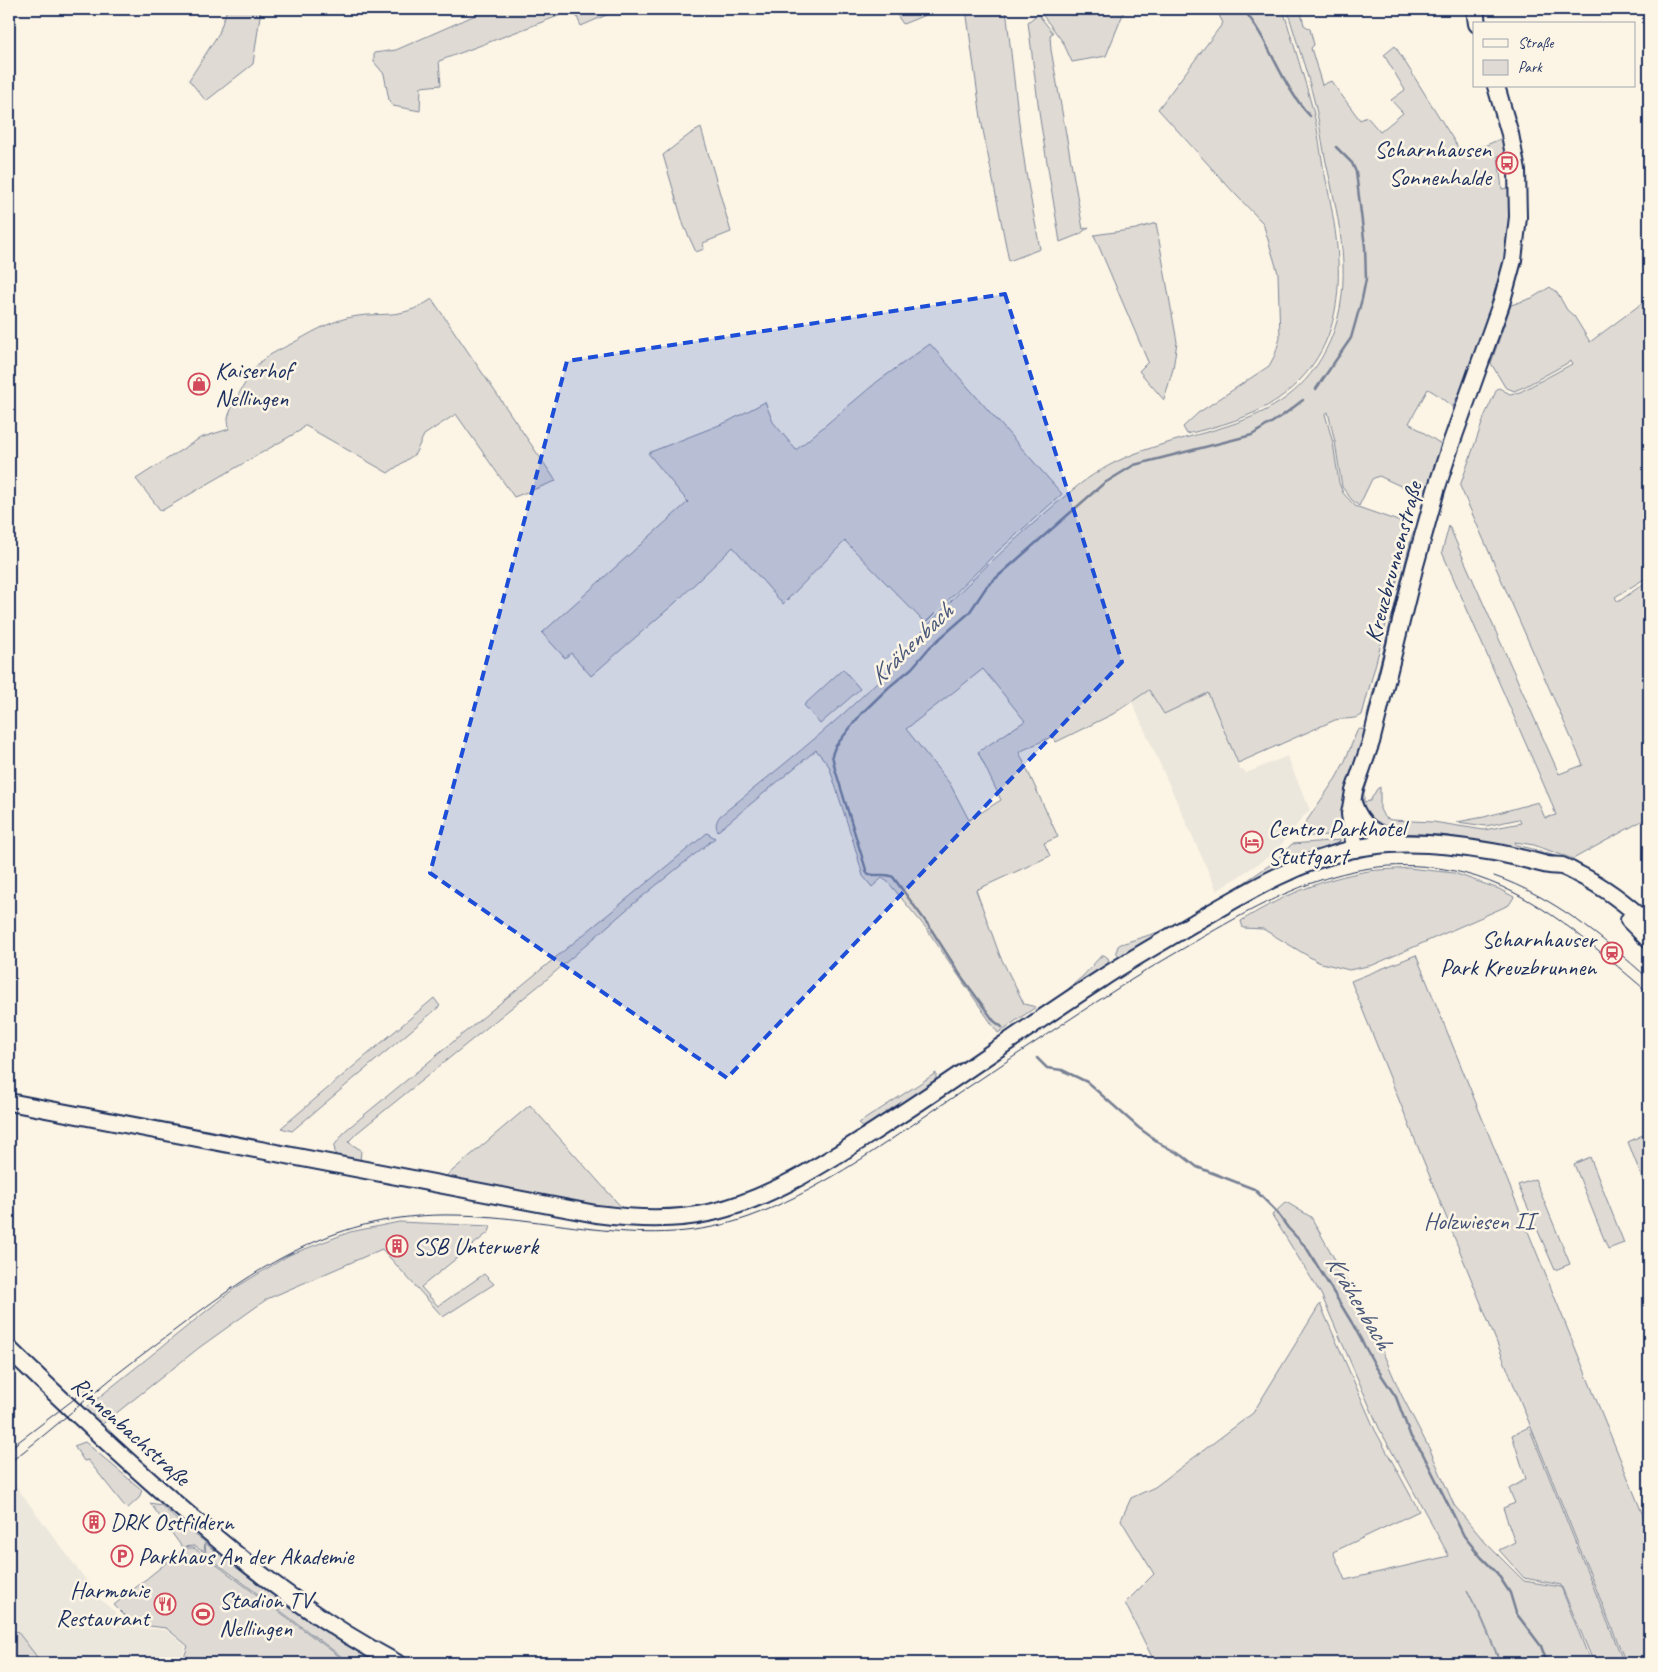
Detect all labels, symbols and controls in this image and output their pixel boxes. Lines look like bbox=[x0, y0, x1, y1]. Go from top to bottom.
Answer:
legend bbox=[1473, 22, 1636, 88]
text: Straße bbox=[1518, 34, 1554, 53]
text: Park bbox=[1518, 58, 1543, 77]
place label: Scharnhausen Sonnenhalde bbox=[1374, 134, 1493, 192]
bus stop icon: Scharnhausen Sonnenhalde bbox=[1495, 151, 1519, 175]
place label: Kaiserhof Nellingen bbox=[215, 355, 297, 413]
shop icon: Kaiserhof Nellingen bbox=[187, 372, 211, 396]
street label: Kreuzbrunnenstraße bbox=[1357, 476, 1429, 645]
water label: Krähenbach bbox=[862, 595, 961, 692]
place label: Centro Parkhotel Stuttgart bbox=[1268, 813, 1409, 871]
hotel icon: Centro Parkhotel Stuttgart bbox=[1240, 830, 1264, 854]
place label: Scharnhauser Park Kreuzbrunnen bbox=[1440, 924, 1598, 982]
station icon: Scharnhauser Park Kreuzbrunnen bbox=[1600, 941, 1624, 965]
park label: Holzwiesen II bbox=[1424, 1206, 1540, 1236]
place label: SSB Unterwerk bbox=[413, 1231, 540, 1261]
building icon: SSB Unterwerk bbox=[385, 1234, 409, 1258]
water label: Krähenbach bbox=[1318, 1249, 1400, 1356]
street label: Rinnenbachstraße bbox=[65, 1370, 198, 1494]
place label: DRK Ostfildern bbox=[110, 1507, 235, 1537]
building icon: DRK Ostfildern bbox=[82, 1510, 106, 1534]
place label: Parkhaus An der Akademie bbox=[138, 1541, 355, 1571]
parking icon: Parkhaus An der Akademie bbox=[110, 1544, 134, 1568]
place label: Harmonie Restaurant bbox=[56, 1575, 151, 1633]
place label: Stadion TV Nellingen bbox=[219, 1585, 317, 1643]
restaurant icon: Harmonie Restaurant bbox=[153, 1592, 177, 1616]
sports icon: Stadion TV Nellingen bbox=[191, 1602, 215, 1626]

